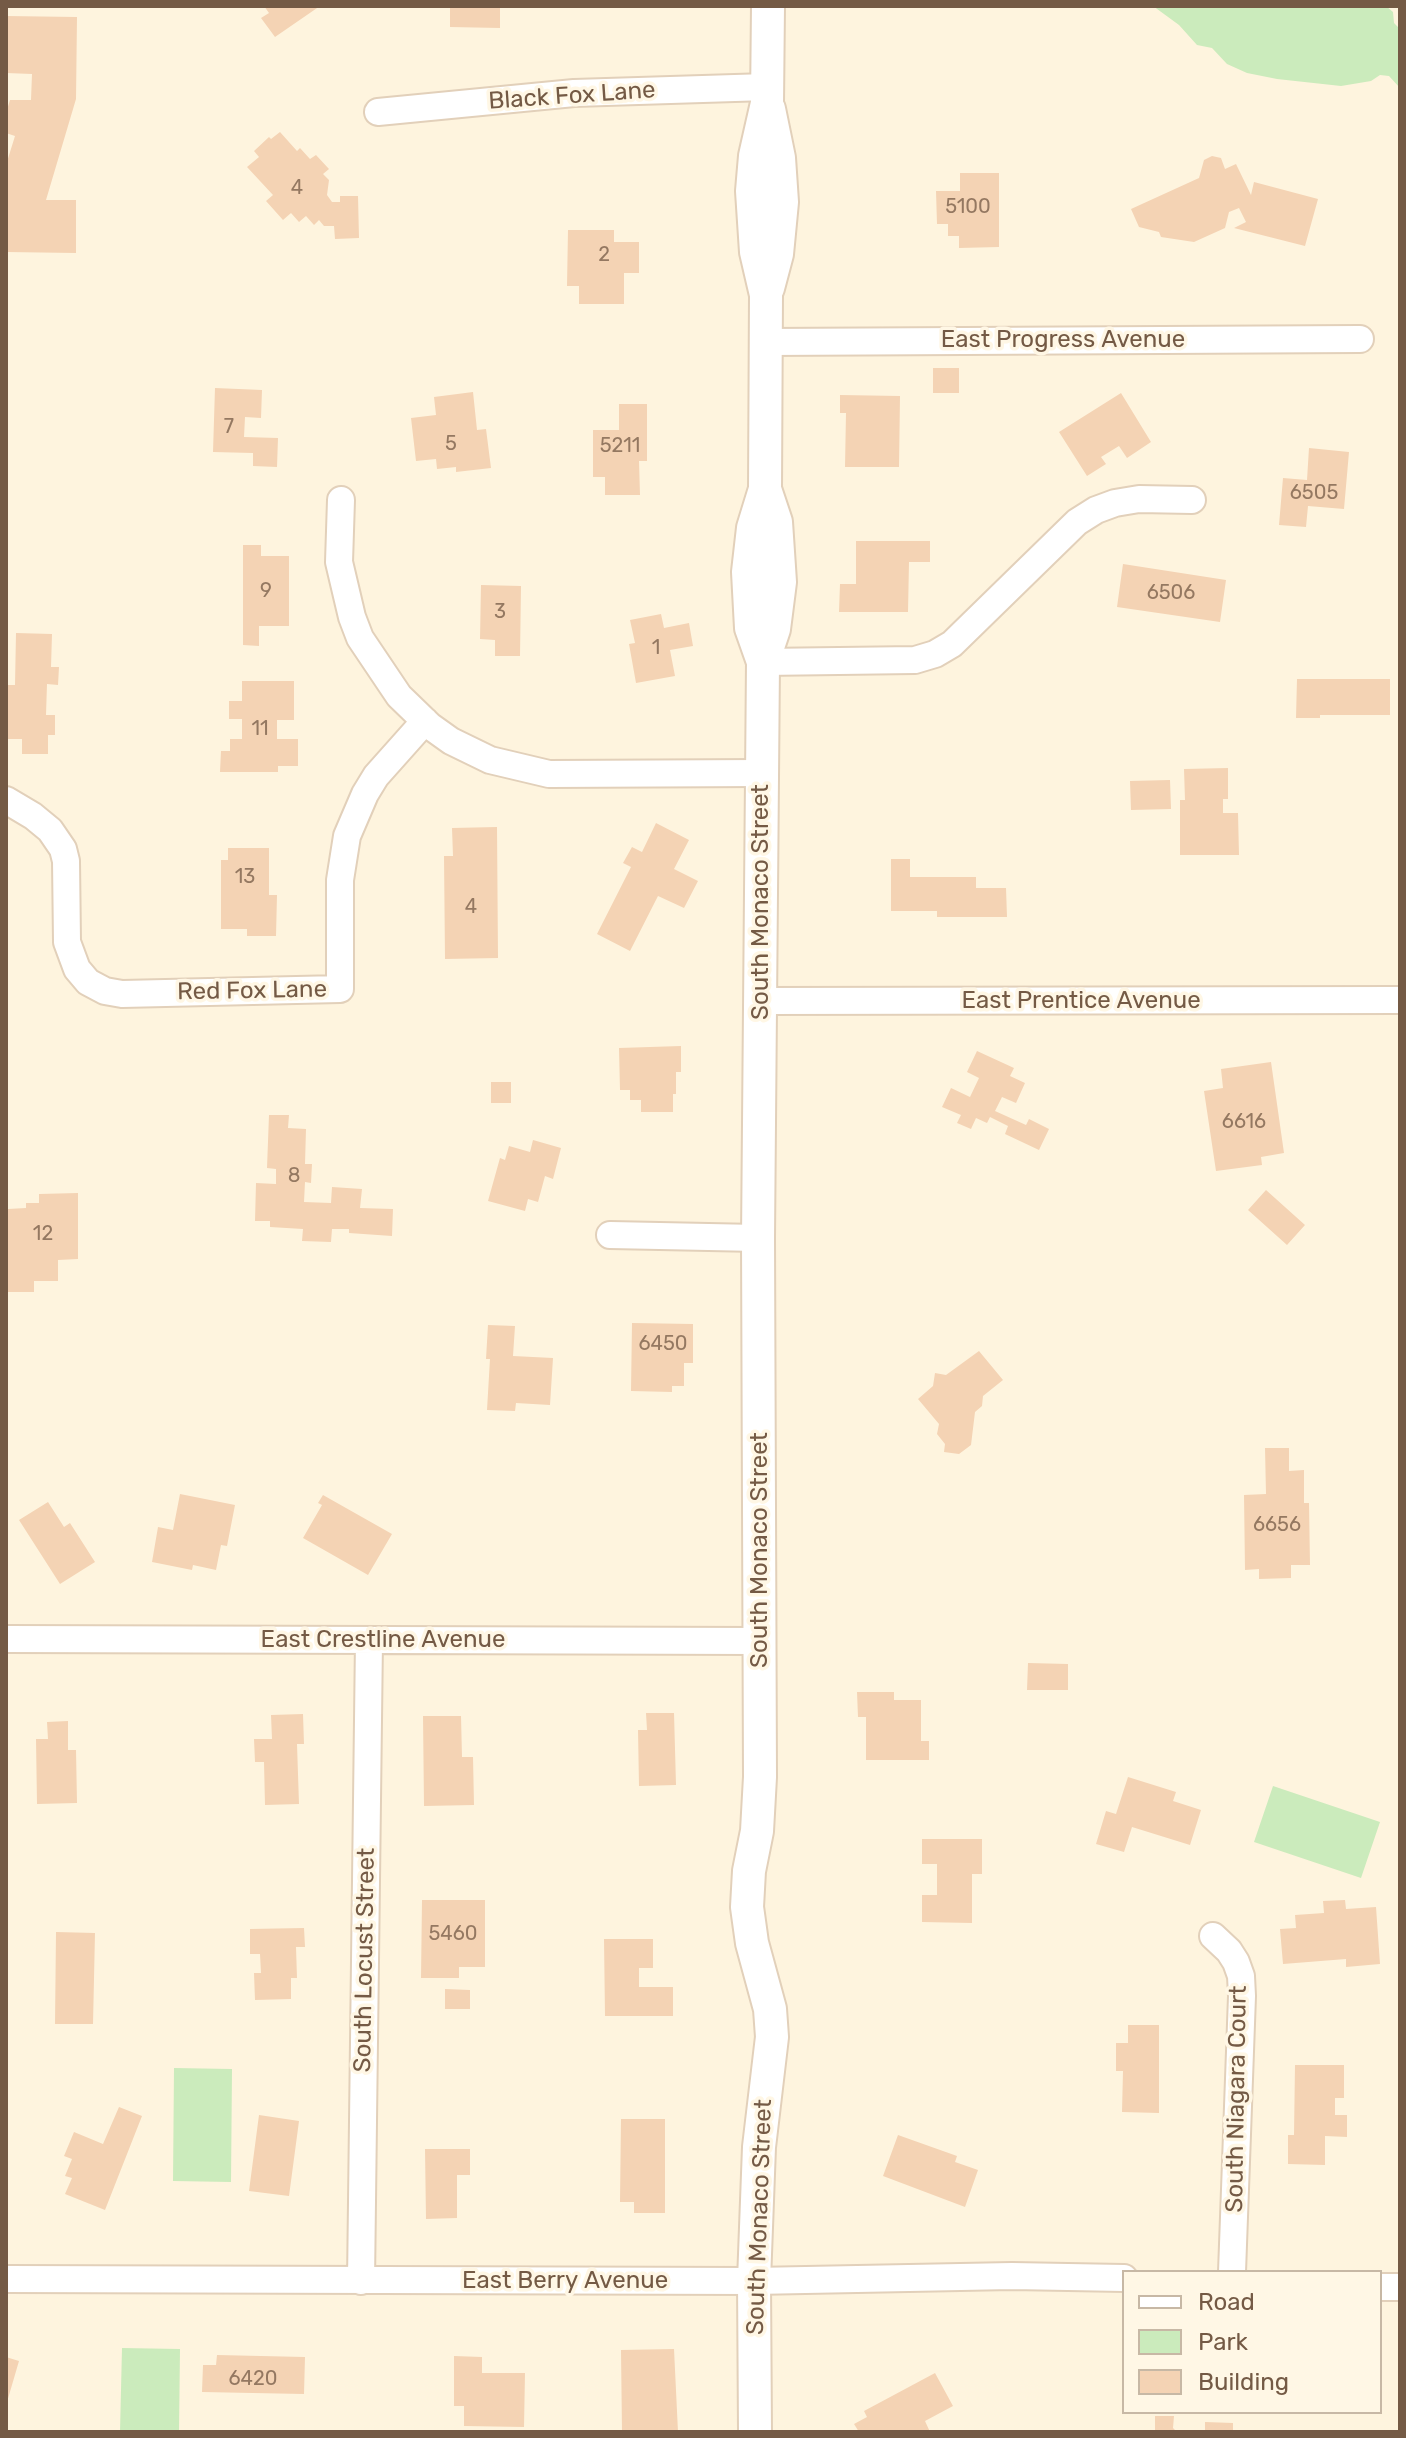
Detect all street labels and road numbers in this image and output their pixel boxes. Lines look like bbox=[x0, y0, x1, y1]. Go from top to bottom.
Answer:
street label: Black Fox Lane bbox=[488, 76, 656, 116]
street label: East Progress Avenue bbox=[941, 326, 1185, 354]
street label: South Monaco Street bbox=[747, 784, 775, 1020]
street label: Red Fox Lane bbox=[177, 975, 327, 1007]
street label: East Prentice Avenue bbox=[961, 987, 1201, 1015]
street label: South Monaco Street bbox=[746, 1432, 774, 1668]
street label: East Crestline Avenue bbox=[261, 1626, 505, 1654]
street label: South Locust Street bbox=[349, 1847, 381, 2073]
street label: South Niagara Court bbox=[1221, 1985, 1253, 2213]
street label: South Monaco Street bbox=[741, 2099, 779, 2335]
street label: East Berry Avenue bbox=[462, 2267, 668, 2295]

